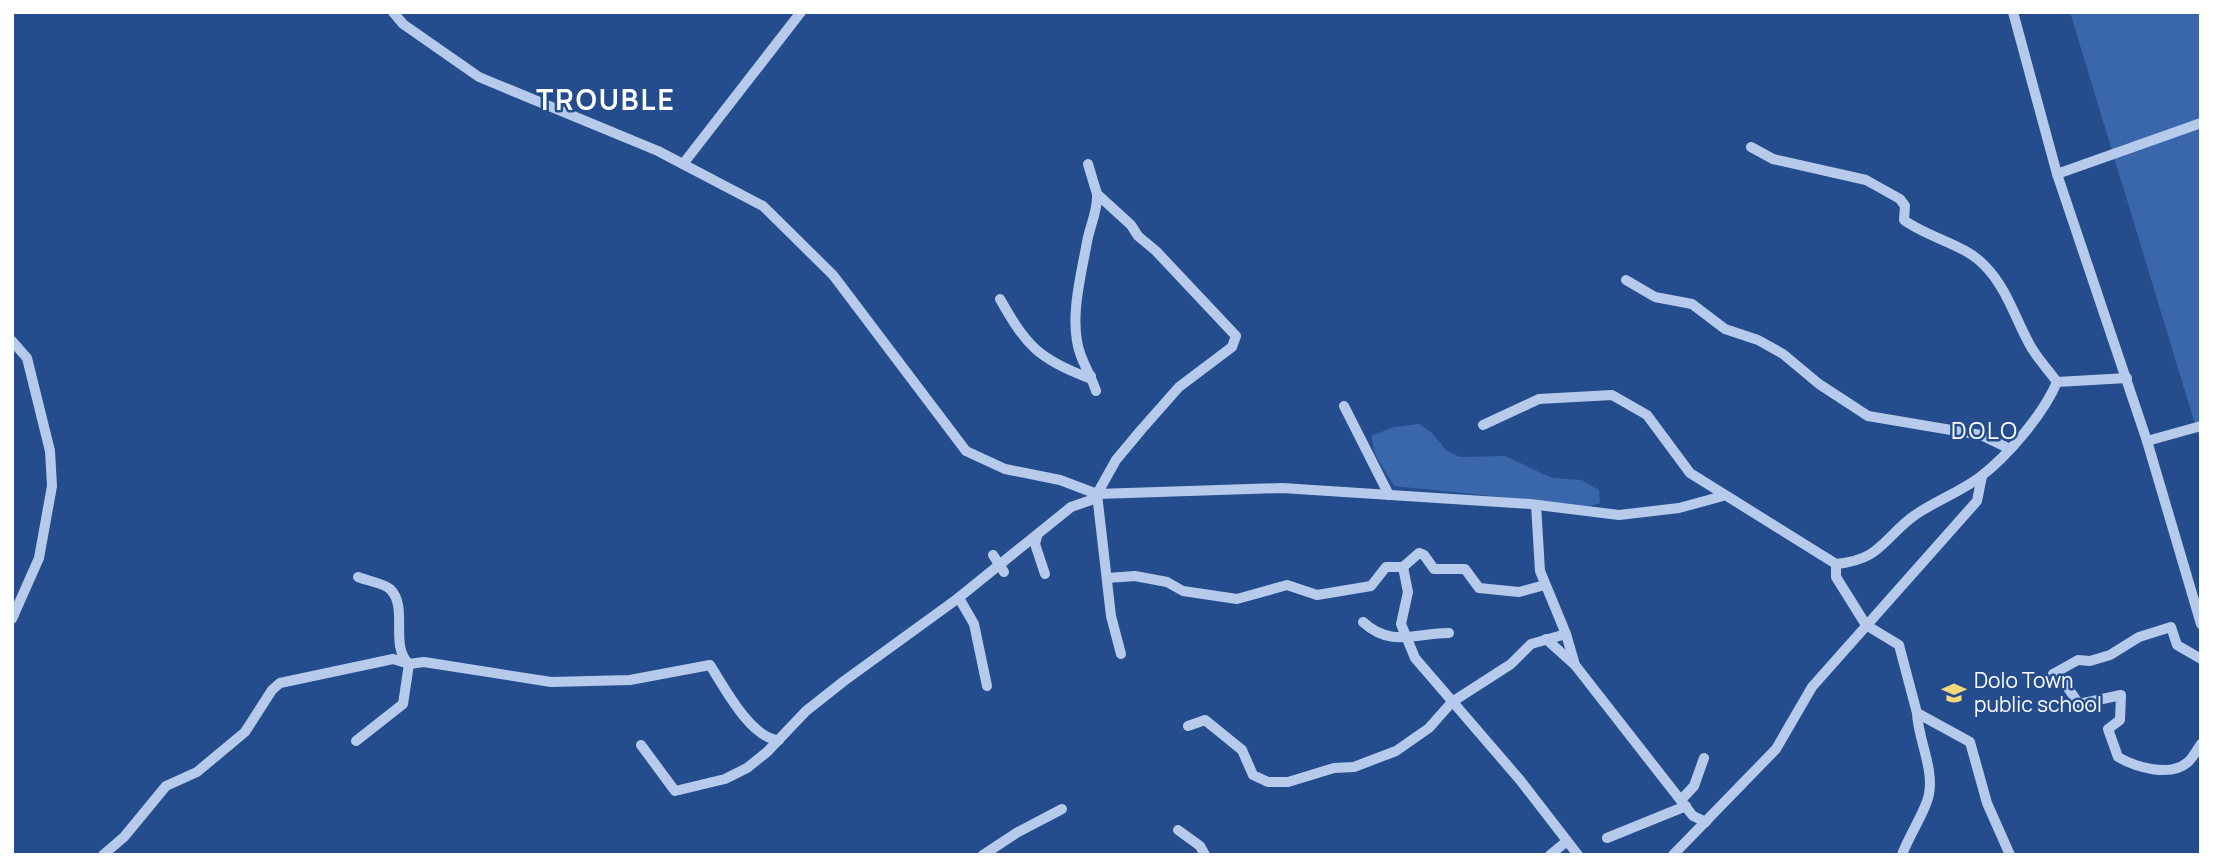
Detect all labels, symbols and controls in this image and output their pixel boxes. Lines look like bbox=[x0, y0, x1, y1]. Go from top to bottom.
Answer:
district label: TROUBLE bbox=[536, 80, 676, 118]
district label: DOLO bbox=[1951, 414, 2019, 446]
place label: Dolo Town public school bbox=[1974, 666, 2102, 718]
school or university icon: Dolo Town public school bbox=[1940, 679, 1968, 707]

